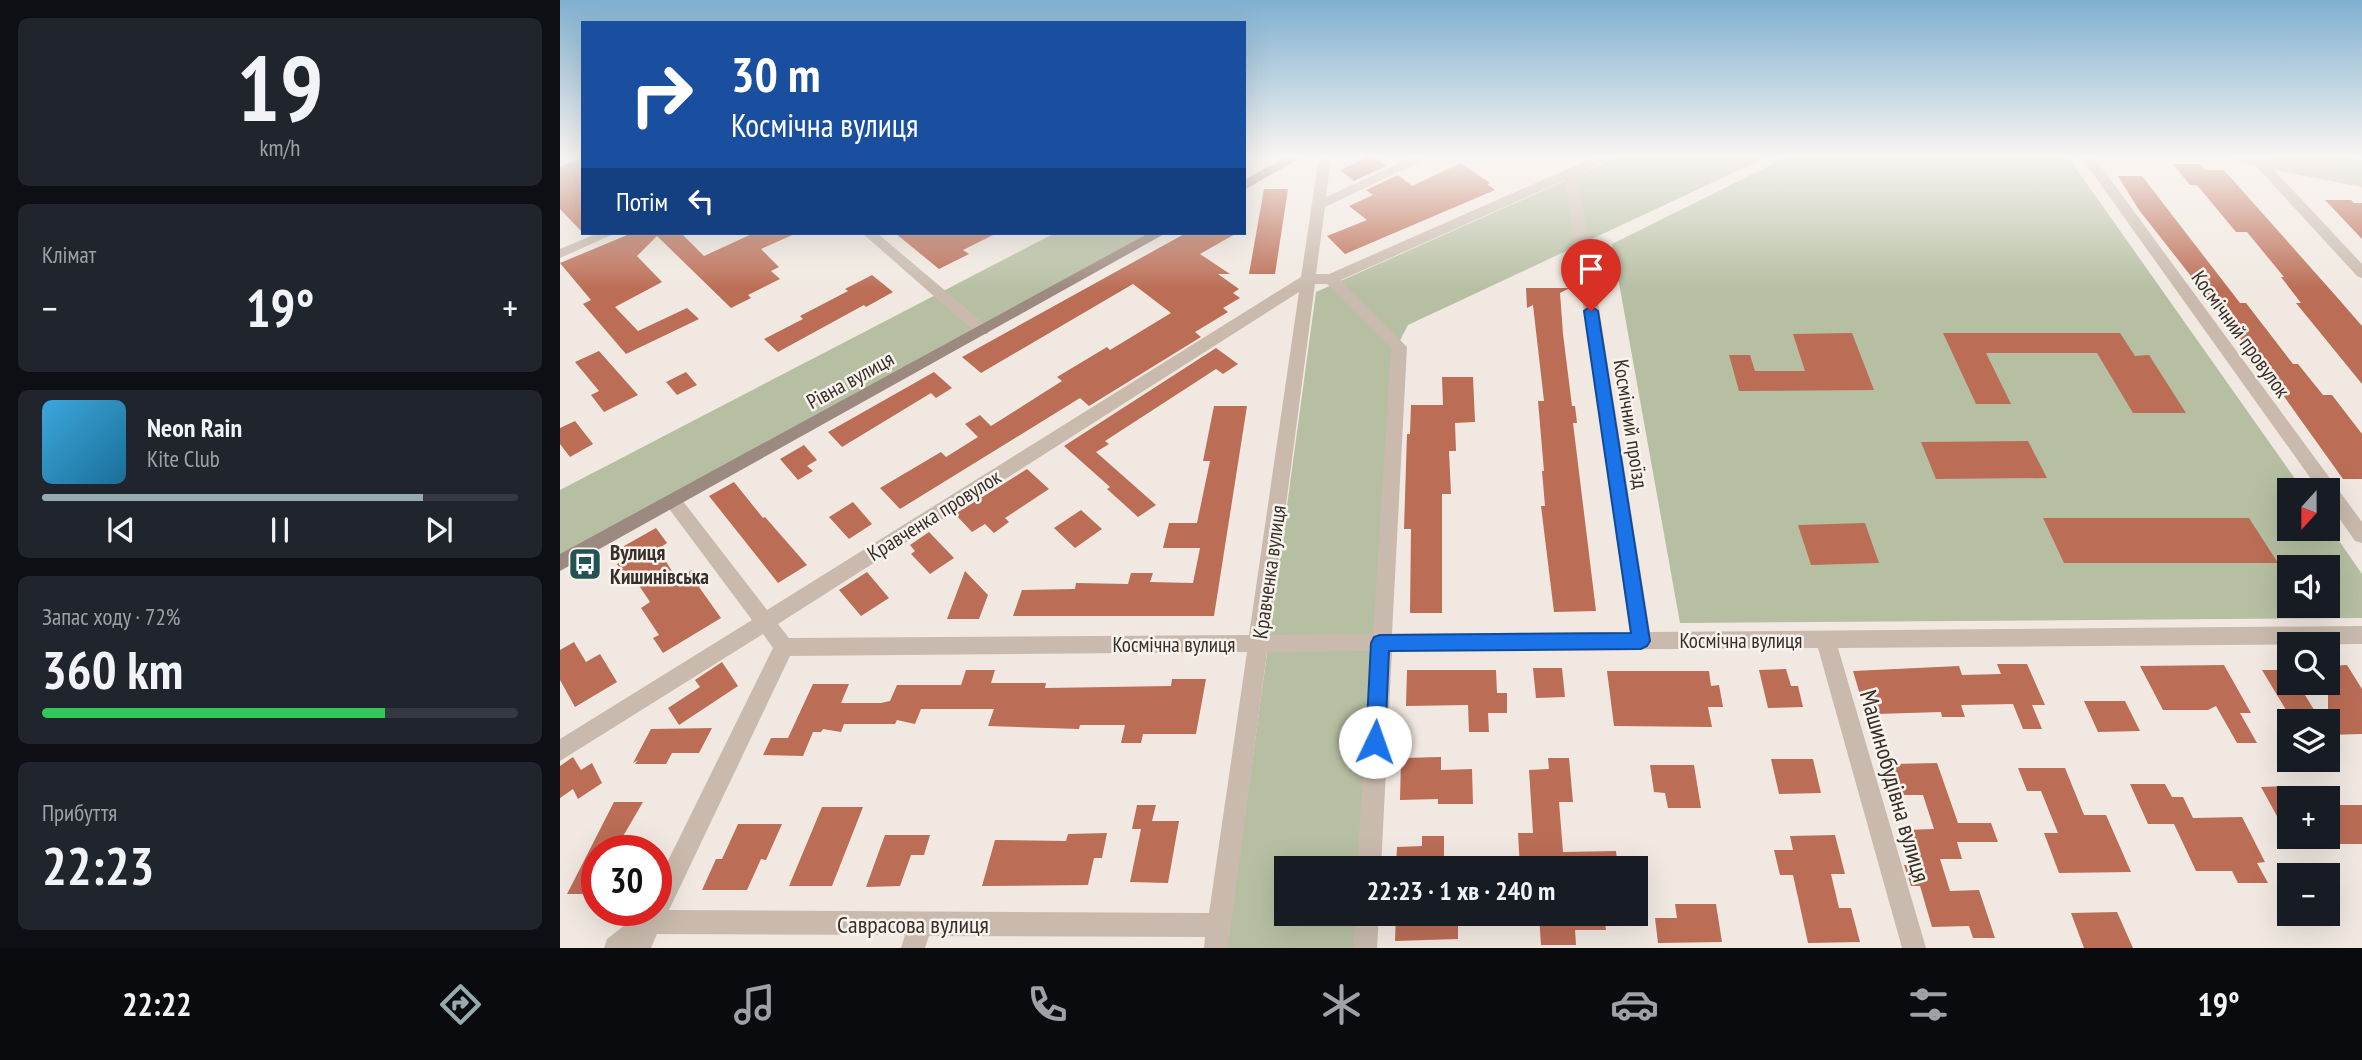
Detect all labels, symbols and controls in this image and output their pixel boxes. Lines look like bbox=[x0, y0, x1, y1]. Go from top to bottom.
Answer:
text: 19 bbox=[237, 28, 324, 146]
text: 30 m bbox=[731, 42, 820, 106]
icon: right bbox=[616, 49, 707, 140]
text: Космічна вулиця bbox=[731, 104, 918, 146]
text: km/h bbox=[260, 133, 300, 162]
icon: left bbox=[682, 182, 720, 220]
text: Потім bbox=[616, 185, 668, 218]
pin bbox=[1561, 239, 1621, 311]
text: Клімат bbox=[42, 240, 96, 269]
icon: arrive bbox=[1572, 250, 1610, 288]
street label: Космічний провулок bbox=[2186, 265, 2296, 403]
text: 19° bbox=[246, 274, 314, 341]
text: − bbox=[42, 283, 58, 332]
text: + bbox=[502, 283, 518, 332]
street label: Рівна вулиця bbox=[802, 345, 898, 415]
street label: Космічний проїзд bbox=[1607, 357, 1655, 491]
text: Neon Rain bbox=[147, 411, 242, 444]
text: Kite Club bbox=[147, 444, 220, 473]
street label: Кравченка провулок bbox=[862, 463, 1006, 567]
north arrow bbox=[2277, 478, 2340, 541]
map controls bbox=[2277, 478, 2340, 926]
street label: Кравченка вулиця bbox=[1246, 503, 1292, 641]
icon: previous bbox=[102, 511, 140, 549]
icon: pause bbox=[261, 511, 299, 549]
icon: next bbox=[420, 511, 458, 549]
place label: Вулиця Кишинівська bbox=[610, 539, 709, 590]
bus stop icon: Вулиця Кишинівська bbox=[566, 545, 604, 583]
button: sound bbox=[2277, 555, 2340, 618]
text: Запас ходу · 72% bbox=[42, 602, 180, 631]
street label: Космічна вулиця bbox=[1680, 627, 1802, 654]
street label: Космічна вулиця bbox=[1113, 631, 1235, 658]
button: search bbox=[2277, 632, 2340, 695]
text: 360 km bbox=[42, 636, 183, 703]
street label: Машинобудівна вулиця bbox=[1853, 686, 1937, 886]
position arrow bbox=[1338, 705, 1412, 779]
button: layers bbox=[2277, 709, 2340, 772]
button: + bbox=[2277, 786, 2340, 849]
text: Прибуття bbox=[42, 798, 117, 827]
text: 22:23 bbox=[42, 832, 154, 899]
speed limit sign: 30 bbox=[581, 835, 672, 926]
button: − bbox=[2277, 863, 2340, 926]
text: 22:23 · 1 хв · 240 m bbox=[1367, 874, 1555, 907]
street label: Саврасова вулиця bbox=[837, 909, 989, 940]
icon: directions bbox=[436, 980, 485, 1029]
icon: music bbox=[730, 980, 779, 1029]
icon: phone bbox=[1023, 980, 1072, 1029]
icon: climate bbox=[1317, 980, 1366, 1029]
icon: car bbox=[1610, 980, 1659, 1029]
icon: filters bbox=[1904, 980, 1953, 1029]
text: 22:22 bbox=[122, 983, 192, 1025]
text: 19° bbox=[2197, 983, 2240, 1025]

